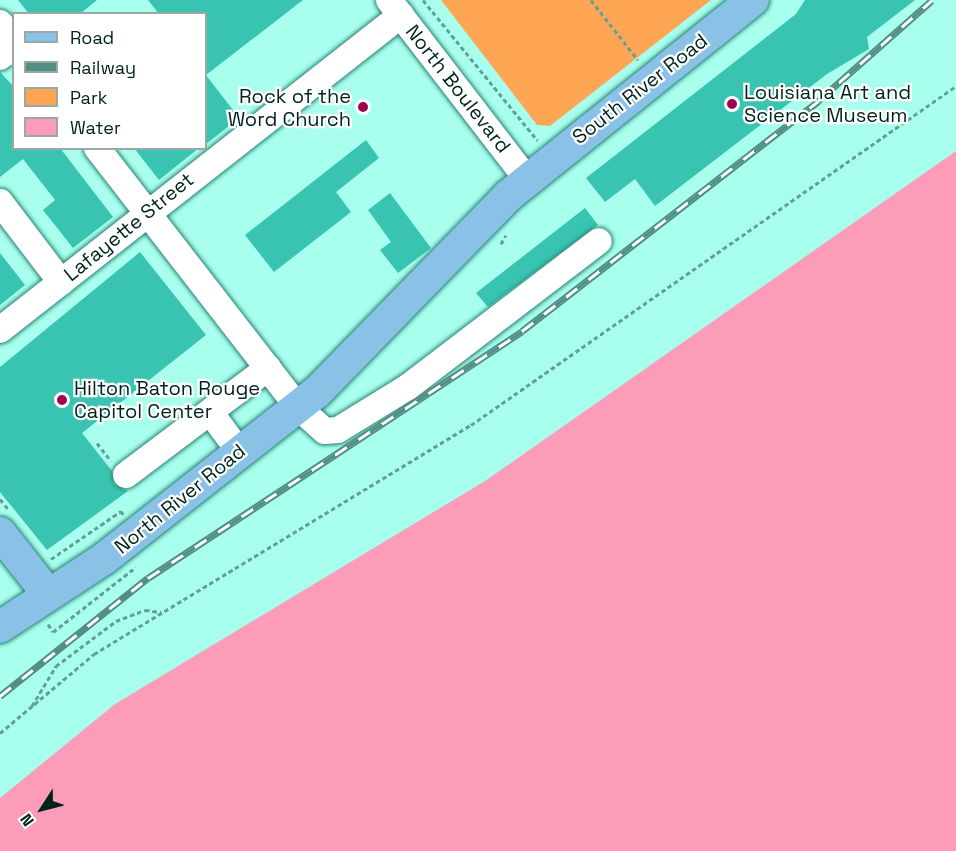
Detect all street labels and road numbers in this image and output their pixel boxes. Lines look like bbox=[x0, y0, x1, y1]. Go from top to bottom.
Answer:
street label: North Boulevard bbox=[401, 20, 515, 158]
street label: South River Road bbox=[568, 29, 712, 149]
street label: Lafayette Street bbox=[59, 167, 199, 287]
street label: North River Road bbox=[110, 439, 250, 559]

